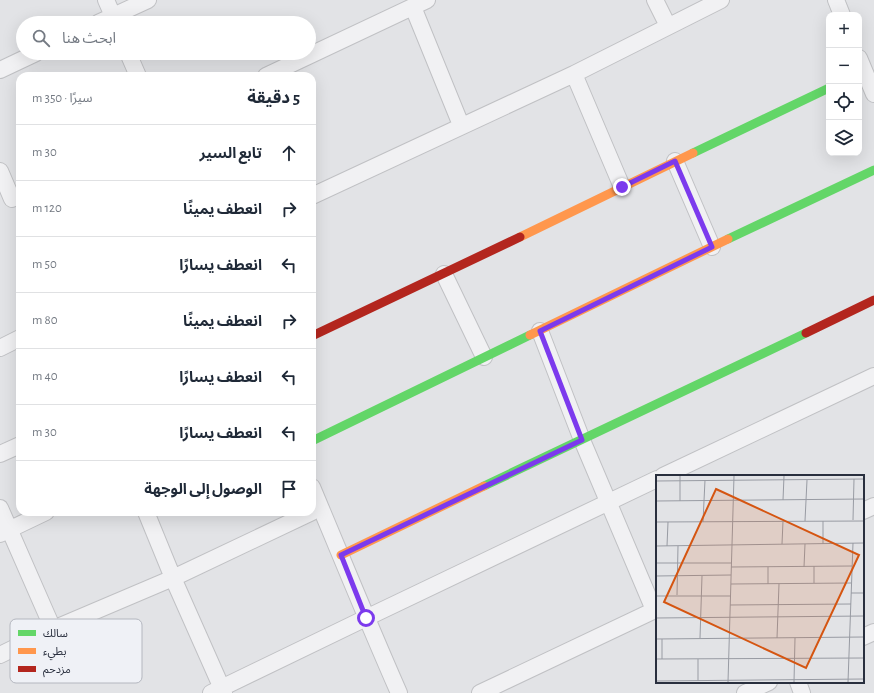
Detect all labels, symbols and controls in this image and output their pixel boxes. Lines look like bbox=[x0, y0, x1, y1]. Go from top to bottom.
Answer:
map controls bbox=[826, 12, 862, 156]
button: + bbox=[826, 12, 862, 48]
search box bbox=[16, 16, 316, 60]
icon: search bbox=[30, 27, 52, 49]
text: ابحث هنا bbox=[62, 31, 116, 46]
button: − bbox=[826, 48, 862, 84]
button: locate bbox=[826, 84, 862, 120]
text: 5 دقيقة bbox=[247, 89, 300, 106]
text: سيرًا · 350 m bbox=[32, 92, 92, 105]
button: layers bbox=[826, 120, 862, 156]
icon: ahead bbox=[278, 142, 300, 164]
text: 30 m bbox=[32, 146, 57, 159]
text: تابع السير bbox=[200, 146, 262, 161]
route end bbox=[613, 178, 631, 196]
icon: right bbox=[278, 198, 300, 220]
text: 120 m bbox=[32, 202, 62, 215]
text: انعطف يمينًا bbox=[183, 202, 262, 217]
icon: left bbox=[278, 254, 300, 276]
text: 50 m bbox=[32, 258, 57, 271]
text: انعطف يسارًا bbox=[179, 258, 262, 273]
icon: right bbox=[278, 310, 300, 332]
text: 80 m bbox=[32, 314, 58, 327]
text: انعطف يمينًا bbox=[183, 314, 262, 329]
icon: left bbox=[278, 366, 300, 388]
text: 40 m bbox=[32, 370, 58, 383]
text: انعطف يسارًا bbox=[179, 370, 262, 385]
icon: left bbox=[278, 422, 300, 444]
text: 30 m bbox=[32, 426, 57, 439]
text: انعطف يسارًا bbox=[179, 426, 262, 441]
inset map bbox=[656, 475, 864, 683]
icon: arrive bbox=[278, 478, 300, 500]
text: الوصول إلى الوجهة bbox=[144, 482, 262, 497]
route start bbox=[357, 609, 375, 627]
legend bbox=[10, 619, 142, 683]
text: سالك bbox=[43, 628, 68, 639]
text: بطيء bbox=[43, 646, 66, 661]
text: مزدحم bbox=[43, 664, 71, 678]

